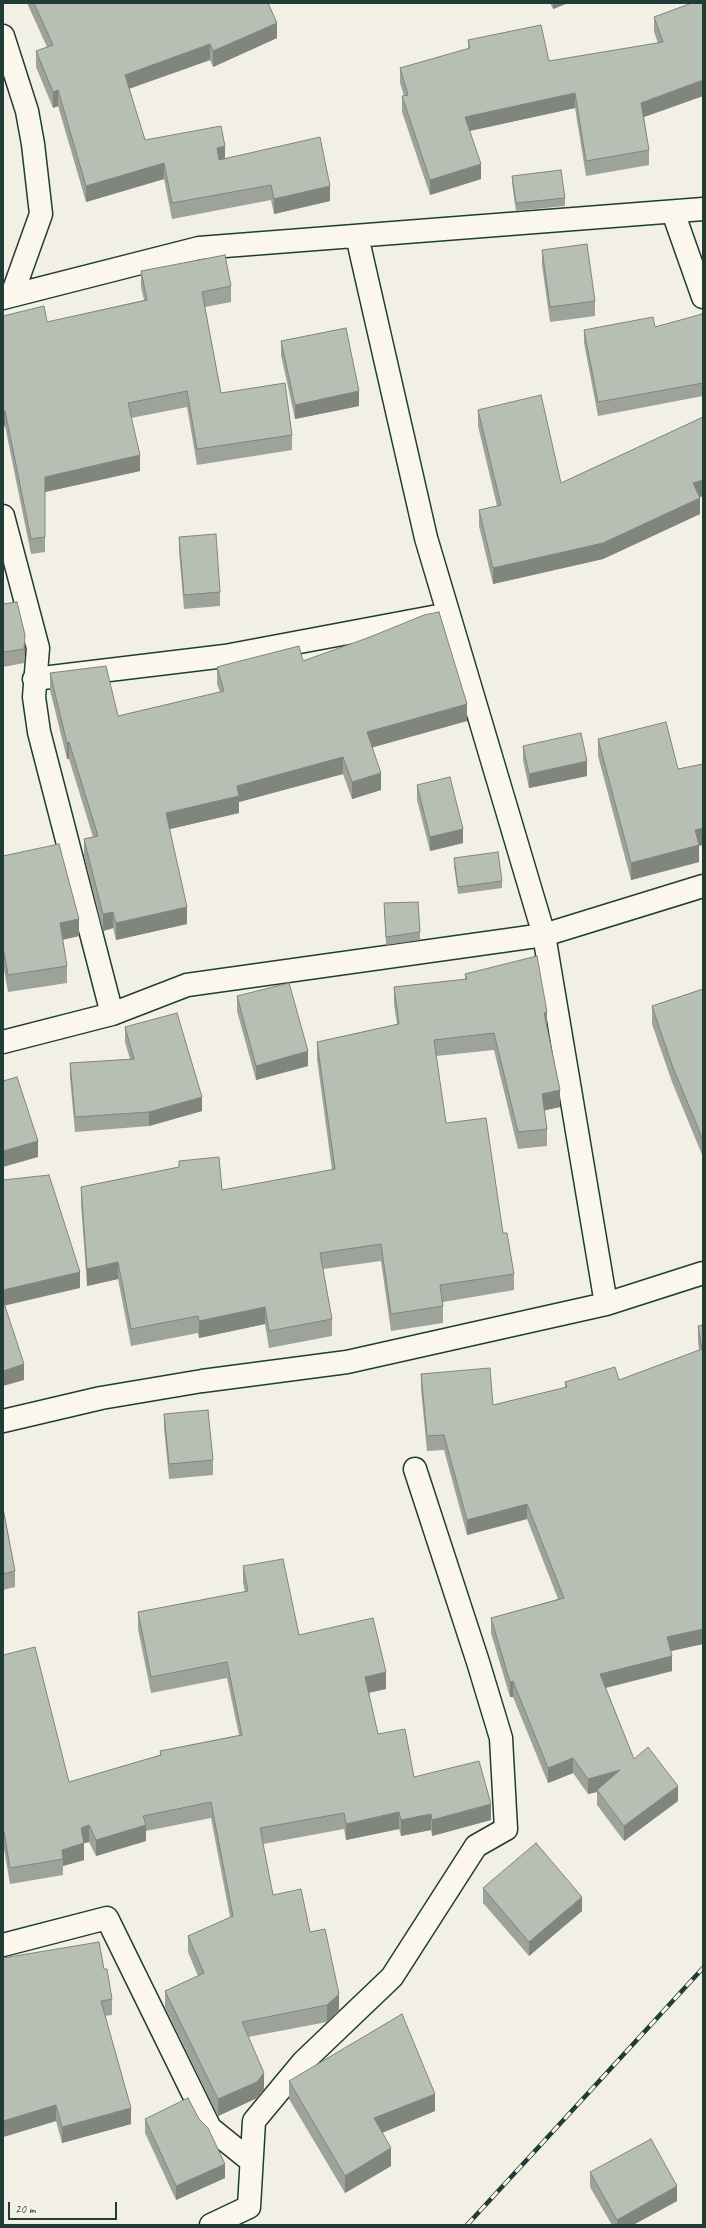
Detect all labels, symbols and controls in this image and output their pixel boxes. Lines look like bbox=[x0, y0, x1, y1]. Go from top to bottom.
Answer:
scale bar bbox=[10, 2194, 119, 2220]
text: 20 m bbox=[15, 2201, 35, 2217]

